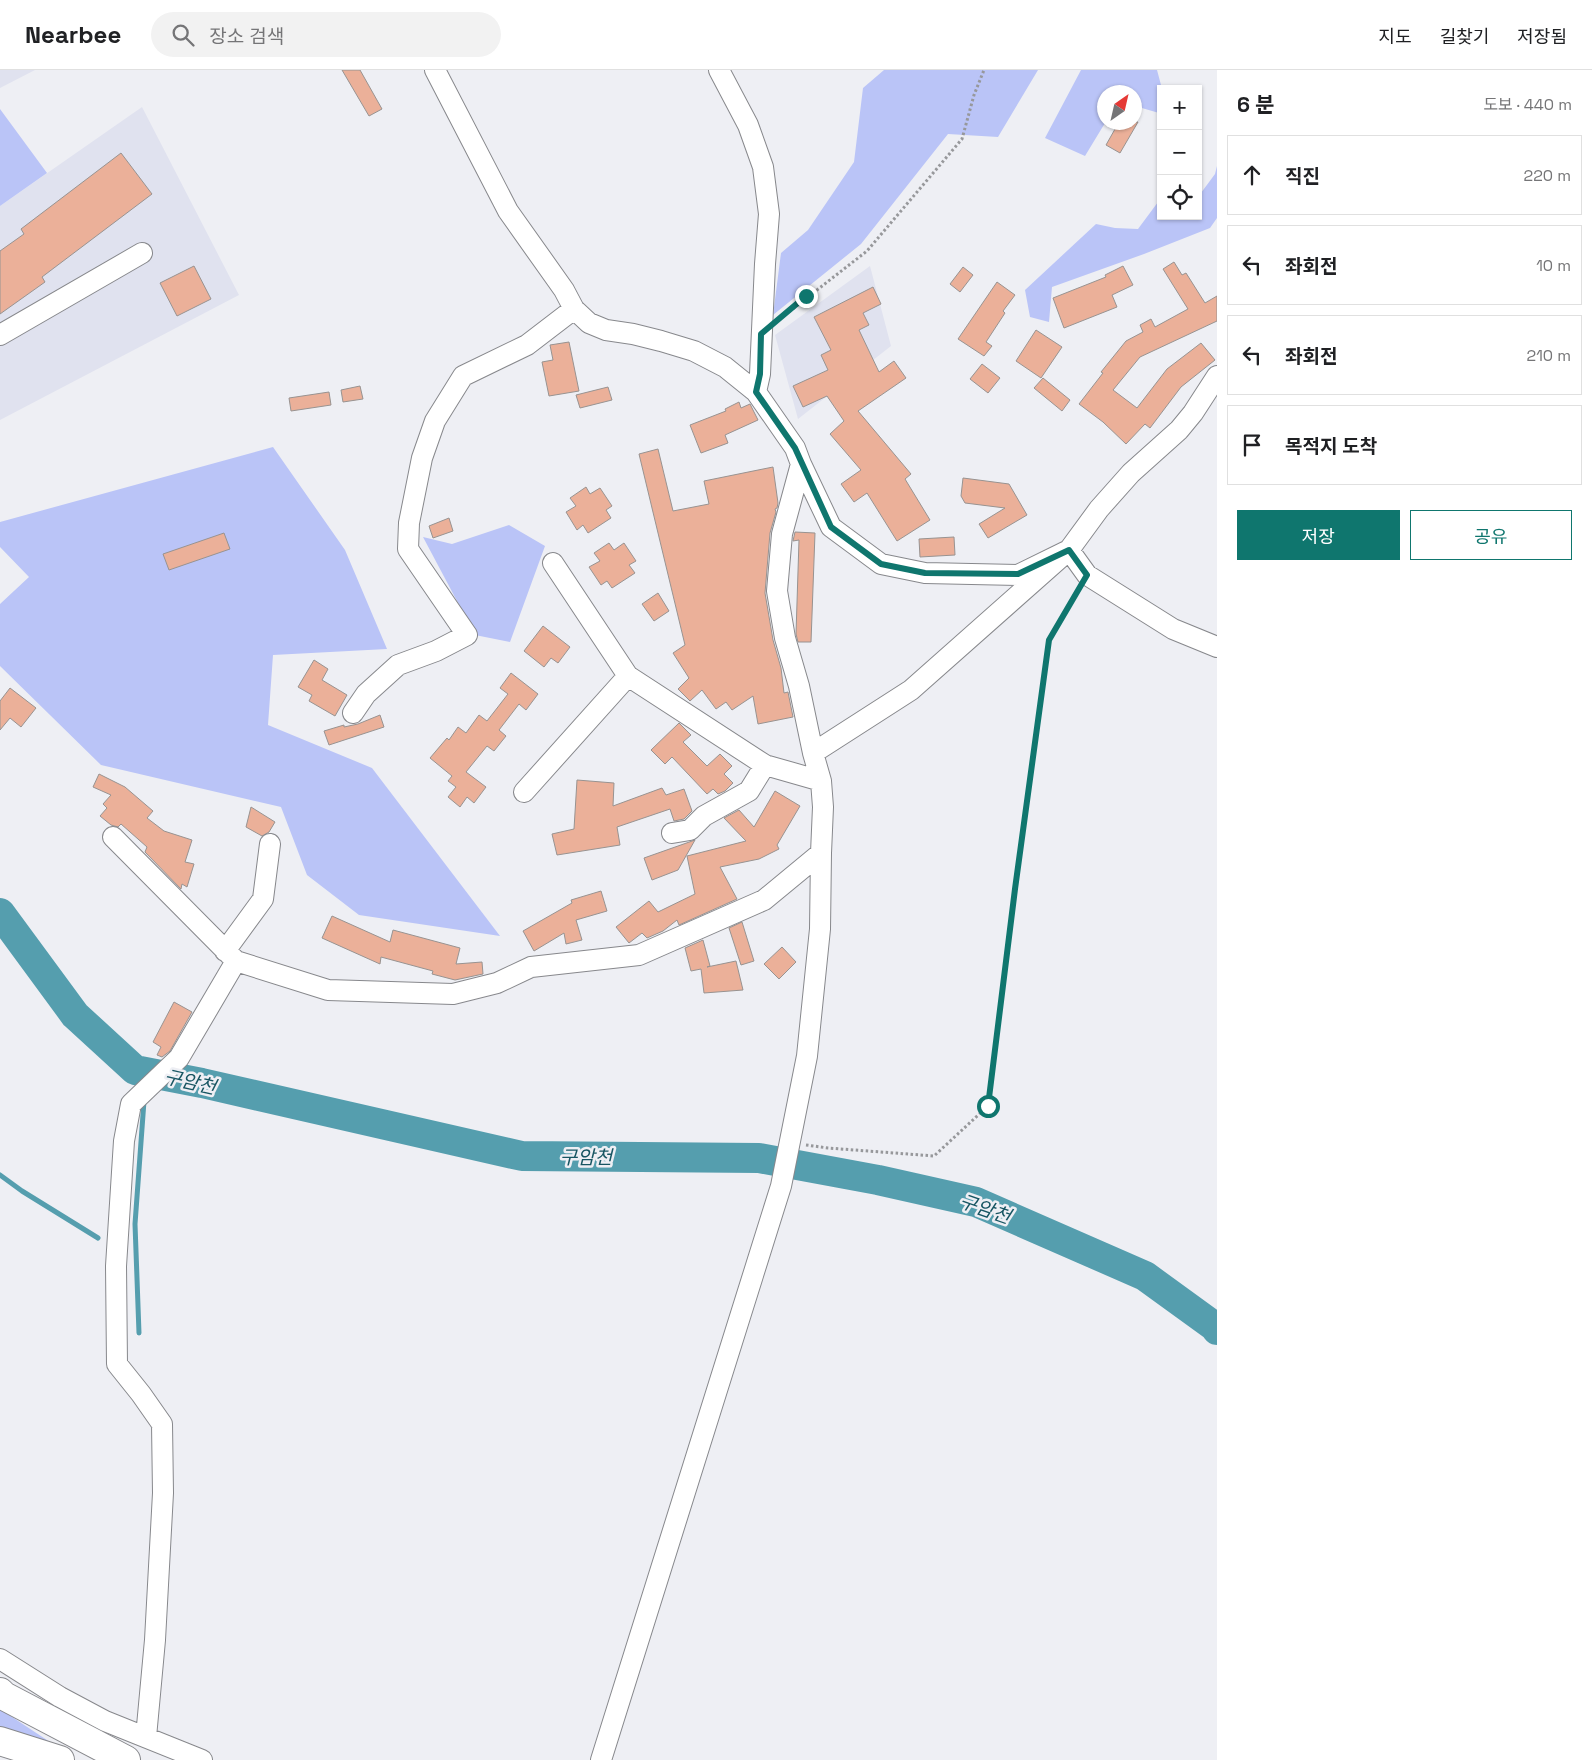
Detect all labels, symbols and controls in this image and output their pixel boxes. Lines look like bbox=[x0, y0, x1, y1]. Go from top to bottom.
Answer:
search box bbox=[151, 12, 501, 57]
text: Nearbee bbox=[25, 19, 121, 50]
icon: search bbox=[169, 21, 197, 49]
text: 장소 검색 bbox=[209, 24, 284, 49]
text: 지도 bbox=[1379, 25, 1412, 48]
text: 길찾기 bbox=[1440, 25, 1489, 48]
text: 저장됨 bbox=[1517, 25, 1567, 48]
north arrow bbox=[1097, 85, 1142, 130]
map controls bbox=[1157, 85, 1202, 220]
button: + bbox=[1157, 85, 1202, 130]
text: 6 분 bbox=[1237, 91, 1275, 118]
text: 도보 · 440 m bbox=[1483, 94, 1572, 115]
button: − bbox=[1157, 130, 1202, 175]
icon: ahead bbox=[1238, 161, 1266, 189]
text: 직진 bbox=[1285, 164, 1320, 189]
text: 220 m bbox=[1524, 165, 1571, 186]
button: locate bbox=[1157, 175, 1202, 220]
icon: left bbox=[1238, 251, 1266, 279]
text: 좌회전 bbox=[1285, 254, 1337, 279]
text: 10 m bbox=[1536, 255, 1571, 276]
route end bbox=[795, 285, 818, 308]
icon: left bbox=[1238, 341, 1266, 369]
text: 좌회전 bbox=[1285, 344, 1337, 369]
text: 210 m bbox=[1527, 345, 1571, 366]
icon: arrive bbox=[1238, 431, 1266, 459]
text: 목적지 도착 bbox=[1285, 434, 1377, 459]
button: 저장 bbox=[1237, 510, 1400, 560]
button: 공유 bbox=[1410, 510, 1572, 560]
water label: 구암천 bbox=[162, 1064, 220, 1100]
route start bbox=[977, 1095, 1000, 1118]
water label: 구암천 bbox=[560, 1145, 614, 1170]
water label: 구암천 bbox=[956, 1189, 1015, 1230]

